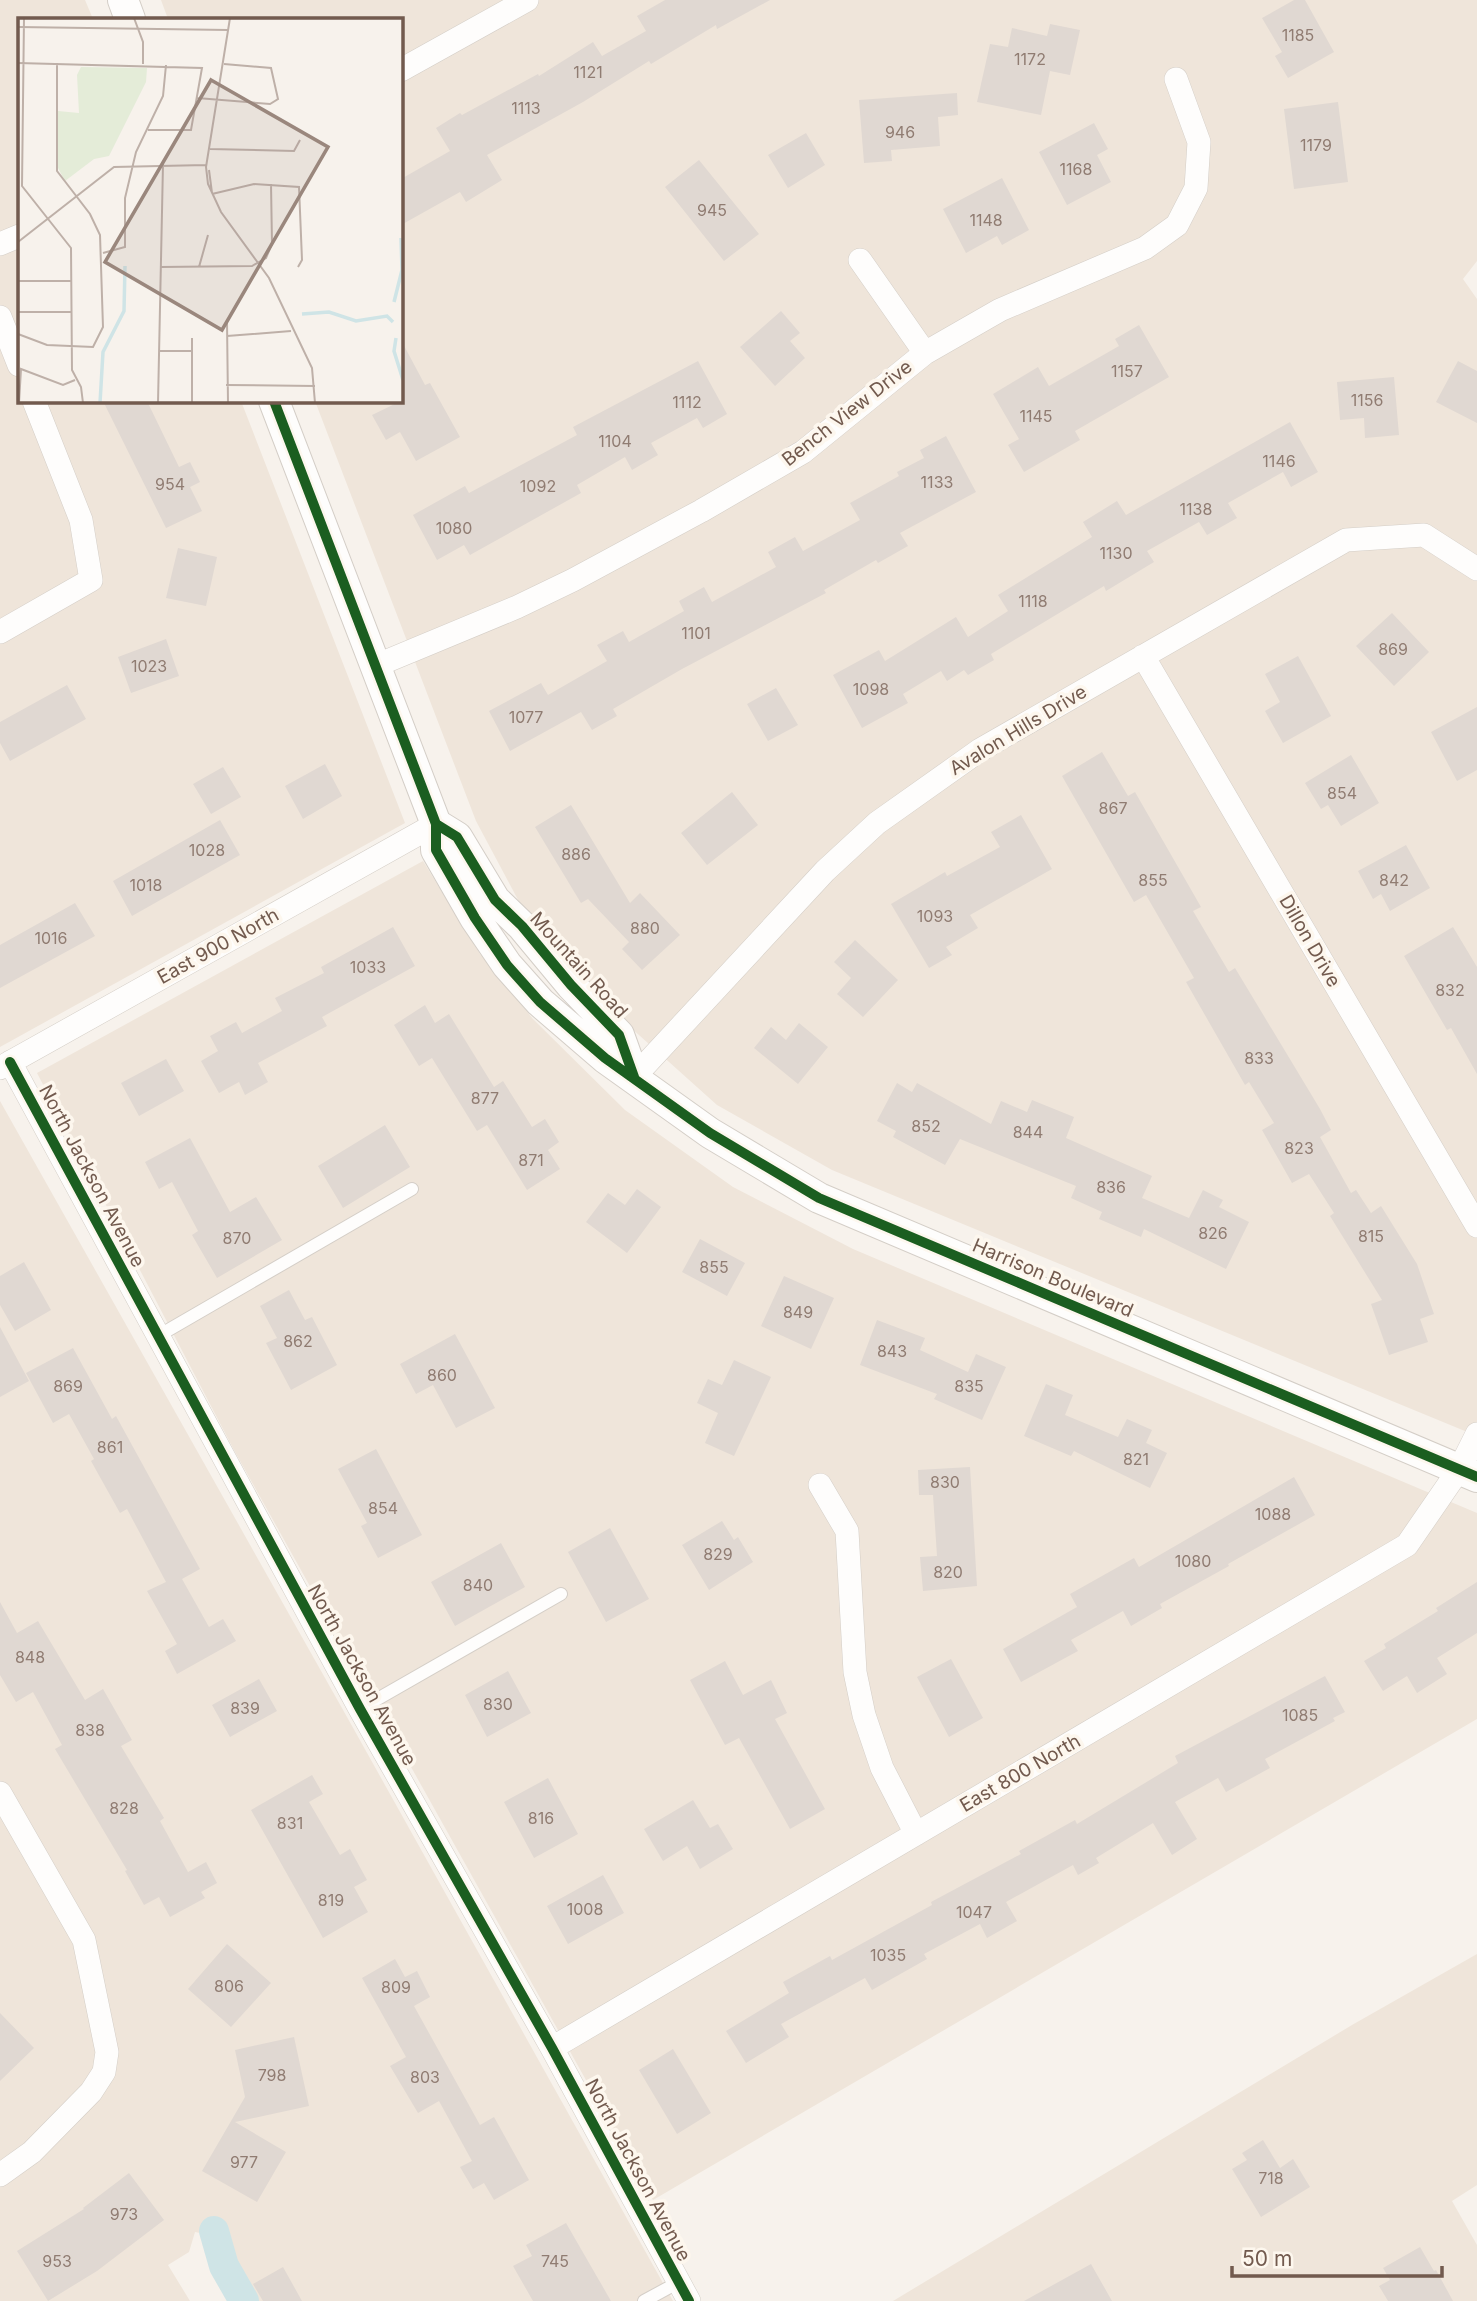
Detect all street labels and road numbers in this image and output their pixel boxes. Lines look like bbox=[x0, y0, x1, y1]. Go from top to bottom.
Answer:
street label: Bench View Drive bbox=[777, 355, 917, 471]
street label: Avalon Hills Drive bbox=[945, 680, 1091, 780]
street label: Dillon Drive bbox=[1274, 891, 1346, 991]
street label: East 900 North bbox=[153, 903, 283, 989]
street label: Mountain Road bbox=[525, 907, 633, 1023]
street label: North Jackson Avenue bbox=[34, 1081, 150, 1271]
street label: Harrison Boulevard bbox=[969, 1234, 1137, 1322]
street label: North Jackson Avenue bbox=[303, 1580, 421, 1770]
street label: East 800 North bbox=[956, 1729, 1084, 1817]
street label: North Jackson Avenue bbox=[580, 2075, 696, 2265]

